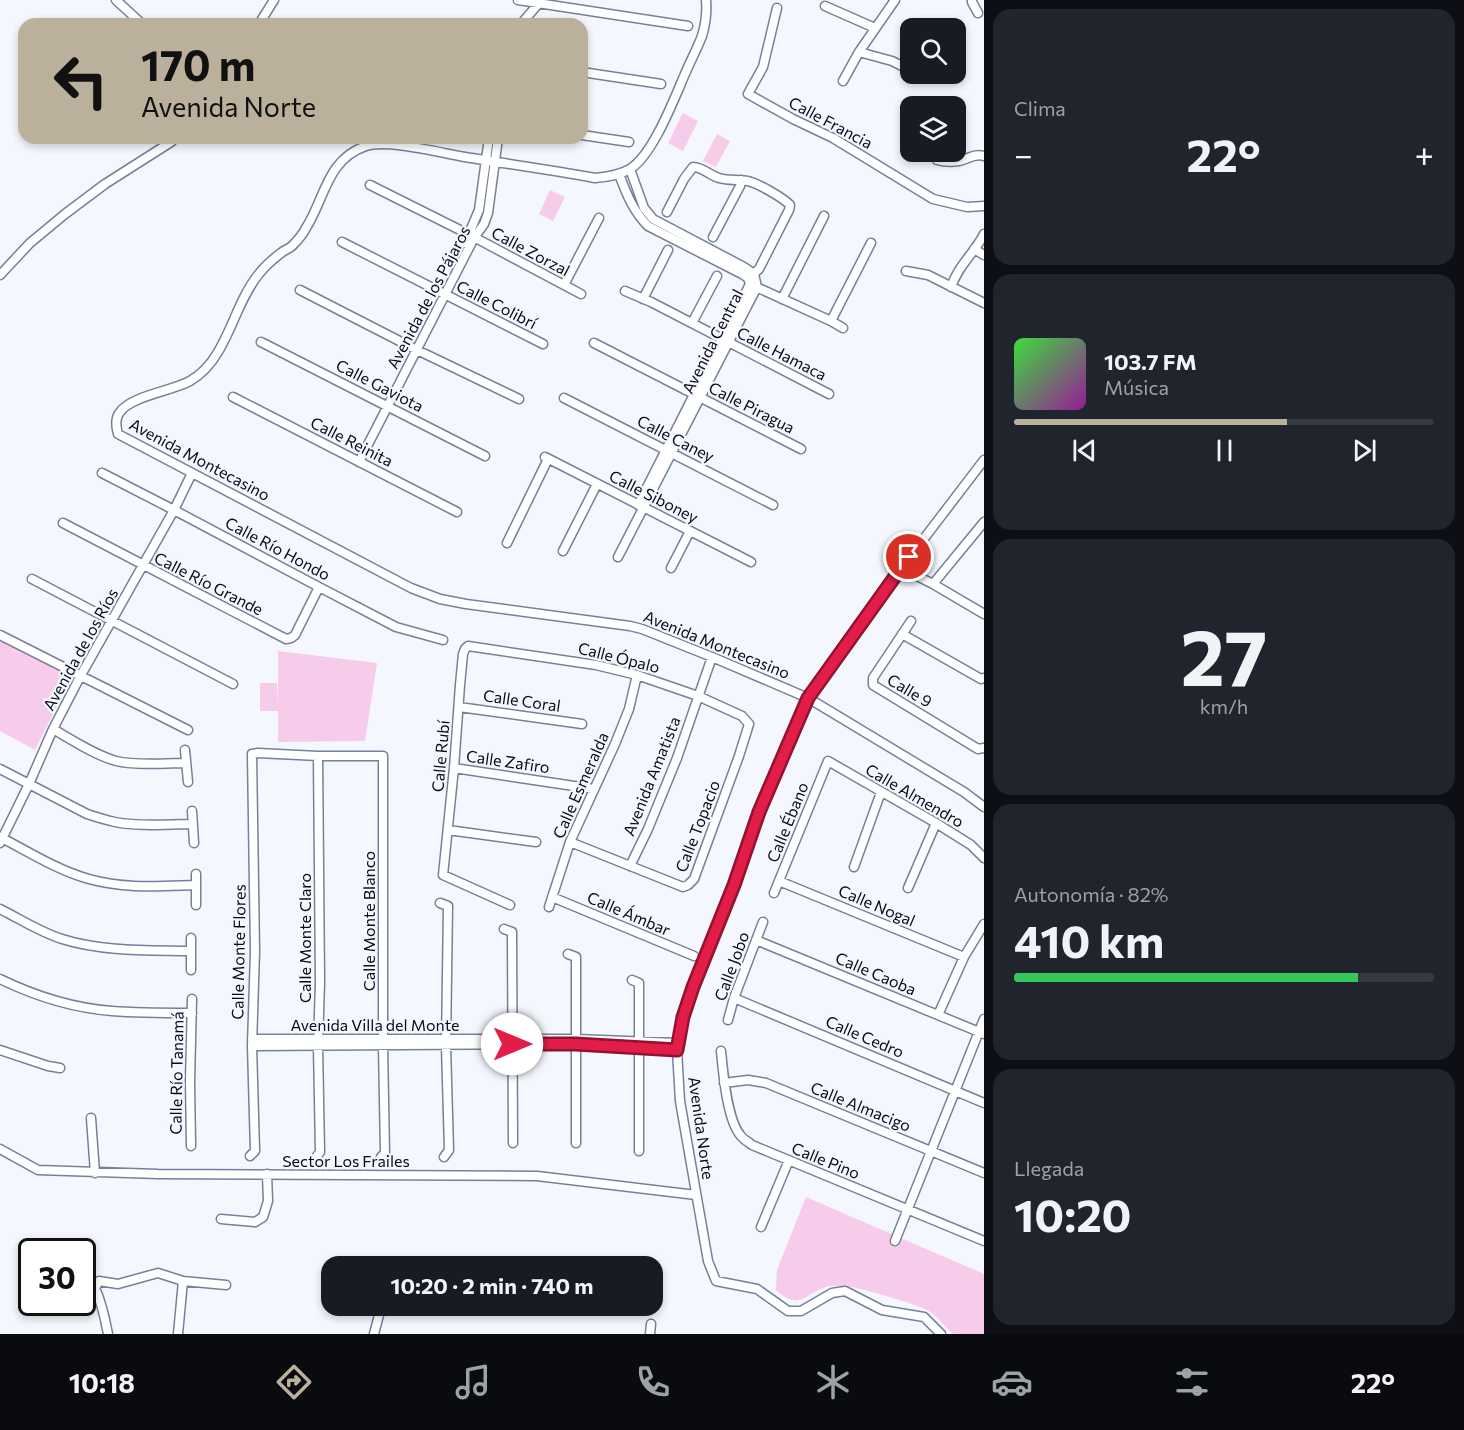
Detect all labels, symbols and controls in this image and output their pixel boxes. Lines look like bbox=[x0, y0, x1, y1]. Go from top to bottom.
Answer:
map controls bbox=[900, 18, 966, 162]
button: search bbox=[900, 18, 966, 84]
text: 170 m bbox=[141, 38, 255, 90]
icon: left bbox=[42, 42, 120, 120]
text: Avenida Norte bbox=[141, 90, 316, 123]
street label: Calle Francia bbox=[786, 92, 876, 152]
button: layers bbox=[900, 96, 966, 162]
text: Clima bbox=[1014, 96, 1066, 120]
text: 22° bbox=[1187, 126, 1261, 181]
text: − bbox=[1014, 133, 1033, 174]
text: + bbox=[1415, 133, 1434, 174]
street label: Avenida de los Pájaros bbox=[382, 222, 474, 372]
street label: Calle Zorzal bbox=[489, 222, 573, 280]
street label: Calle Colibrí bbox=[454, 276, 541, 333]
street label: Avenida Central bbox=[678, 286, 746, 396]
street label: Calle Hamaca bbox=[734, 322, 830, 384]
text: 103.7 FM bbox=[1104, 348, 1197, 375]
street label: Calle Gaviota bbox=[333, 355, 427, 415]
text: Música bbox=[1104, 375, 1169, 399]
street label: Calle Piragua bbox=[706, 377, 798, 437]
street label: Calle Caney bbox=[634, 410, 718, 466]
street label: Calle Reinita bbox=[308, 412, 396, 470]
street label: Avenida Montecasino bbox=[127, 414, 273, 504]
icon: previous bbox=[1068, 434, 1101, 467]
icon: pause bbox=[1208, 434, 1241, 467]
icon: next bbox=[1348, 434, 1381, 467]
street label: Calle Siboney bbox=[606, 465, 702, 527]
street label: Calle Río Hondo bbox=[222, 512, 334, 584]
pin bbox=[883, 531, 934, 582]
icon: arrive bbox=[892, 540, 925, 573]
street label: Calle Río Grande bbox=[151, 547, 267, 619]
street label: Avenida de los Ríos bbox=[39, 585, 121, 713]
street label: Avenida Montecasino bbox=[641, 606, 793, 682]
text: 27 bbox=[1181, 607, 1267, 702]
street label: Calle Ópalo bbox=[576, 638, 662, 676]
street label: Calle 9 bbox=[884, 669, 936, 711]
street label: Calle Coral bbox=[482, 685, 562, 715]
text: km/h bbox=[1200, 694, 1248, 718]
street label: Avenida Amatista bbox=[618, 714, 684, 838]
street label: Calle Rubí bbox=[427, 718, 453, 793]
street label: Calle Esmeralda bbox=[548, 729, 612, 841]
street label: Calle Zafiro bbox=[465, 746, 551, 776]
street label: Calle Almendro bbox=[862, 759, 968, 831]
street label: Calle Topacio bbox=[671, 777, 723, 875]
street label: Calle Ébano bbox=[762, 779, 812, 865]
street label: Calle Monte Blanco bbox=[359, 851, 378, 991]
street label: Calle Monte Claro bbox=[295, 873, 314, 1003]
street label: Calle Nogal bbox=[836, 880, 918, 930]
text: Autonomía · 82% bbox=[1014, 882, 1168, 906]
street label: Calle Monte Flores bbox=[227, 884, 249, 1020]
street label: Calle Ámbar bbox=[585, 887, 674, 939]
text: 410 km bbox=[1014, 912, 1164, 967]
street label: Calle Jobo bbox=[710, 929, 752, 1003]
street label: Calle Caoba bbox=[833, 948, 919, 998]
street label: Calle Río Tanamá bbox=[165, 1011, 187, 1135]
street label: Calle Cedro bbox=[823, 1011, 907, 1061]
position arrow bbox=[480, 1012, 544, 1076]
street label: Avenida Villa del Monte bbox=[290, 1015, 460, 1034]
street label: Avenida Norte bbox=[685, 1075, 719, 1181]
street label: Calle Almacigo bbox=[808, 1077, 914, 1135]
street label: Calle Pino bbox=[789, 1138, 863, 1182]
street label: Sector Los Frailes bbox=[282, 1151, 410, 1170]
text: Llegada bbox=[1014, 1156, 1084, 1180]
text: 10:20 bbox=[1014, 1186, 1131, 1241]
speed limit sign: 30 bbox=[18, 1238, 96, 1316]
text: 10:20 · 2 min · 740 m bbox=[391, 1272, 593, 1299]
icon: directions bbox=[273, 1361, 315, 1403]
icon: music bbox=[452, 1361, 494, 1403]
icon: phone bbox=[632, 1361, 674, 1403]
icon: climate bbox=[812, 1361, 854, 1403]
icon: car bbox=[991, 1361, 1033, 1403]
icon: filters bbox=[1171, 1361, 1213, 1403]
text: 10:18 bbox=[69, 1366, 135, 1399]
text: 22° bbox=[1351, 1366, 1395, 1399]

